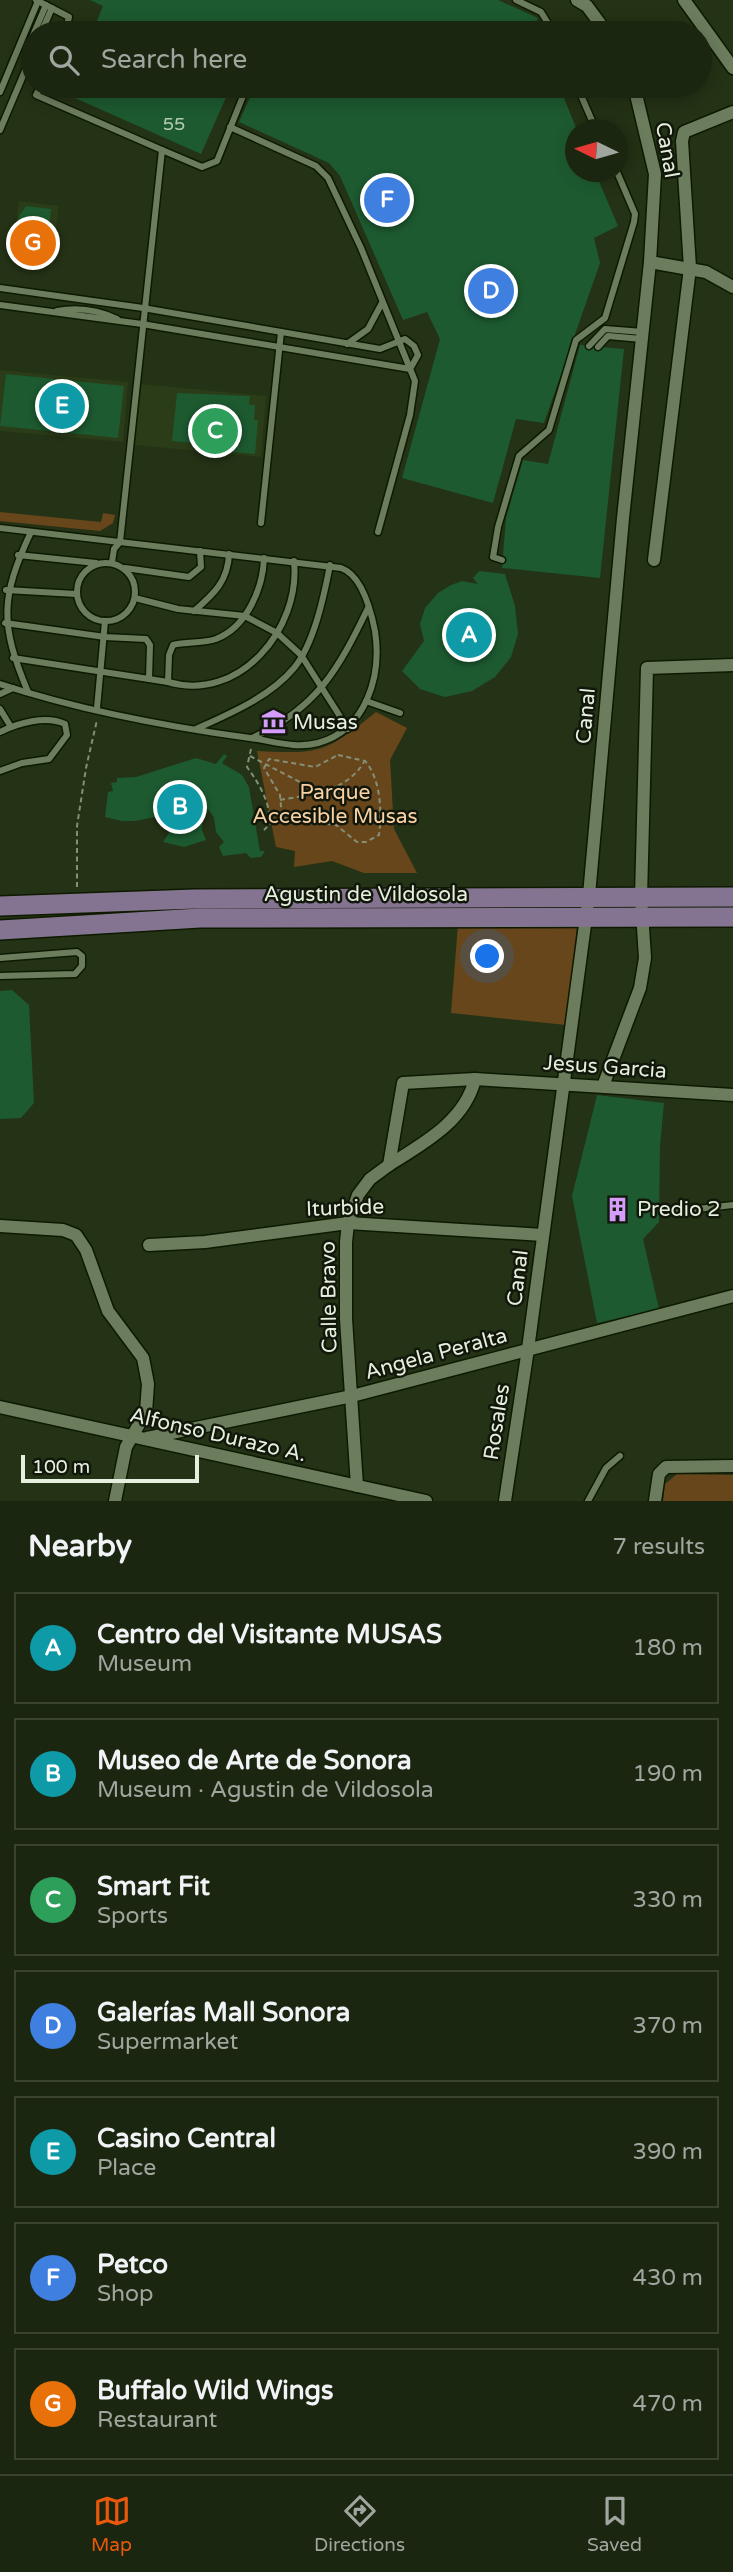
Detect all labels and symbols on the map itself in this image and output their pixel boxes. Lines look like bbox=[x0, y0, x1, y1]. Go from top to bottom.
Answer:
house number: 55 bbox=[163, 113, 185, 135]
north arrow bbox=[565, 119, 628, 182]
street label: Canal bbox=[650, 120, 684, 180]
pin: F bbox=[364, 174, 410, 226]
pin: G bbox=[10, 217, 56, 269]
pin: D bbox=[468, 265, 514, 317]
pin: E bbox=[39, 380, 85, 432]
pin: C bbox=[192, 405, 238, 457]
pin: A bbox=[446, 609, 492, 661]
street label: Canal bbox=[571, 687, 601, 745]
museum icon: Musas bbox=[259, 708, 287, 736]
place label: Musas bbox=[293, 710, 358, 735]
park label: Parque Accesible Musas bbox=[252, 780, 418, 829]
pin: B bbox=[157, 781, 203, 833]
street label: Agustin de Vildosola bbox=[264, 882, 468, 907]
your location bbox=[470, 939, 504, 973]
street label: Jesus Garcia bbox=[542, 1050, 668, 1084]
street label: Iturbide bbox=[305, 1194, 385, 1222]
building icon: Predio 2 bbox=[603, 1195, 631, 1223]
place label: Predio 2 bbox=[637, 1197, 720, 1222]
street label: Calle Bravo bbox=[316, 1241, 342, 1353]
street label: Canal bbox=[502, 1249, 534, 1307]
street label: Angela Peralta bbox=[362, 1323, 510, 1385]
street label: Rosales bbox=[479, 1382, 515, 1462]
street label: Alfonso Durazo A. bbox=[127, 1403, 309, 1467]
scale bar bbox=[21, 1452, 200, 1484]

